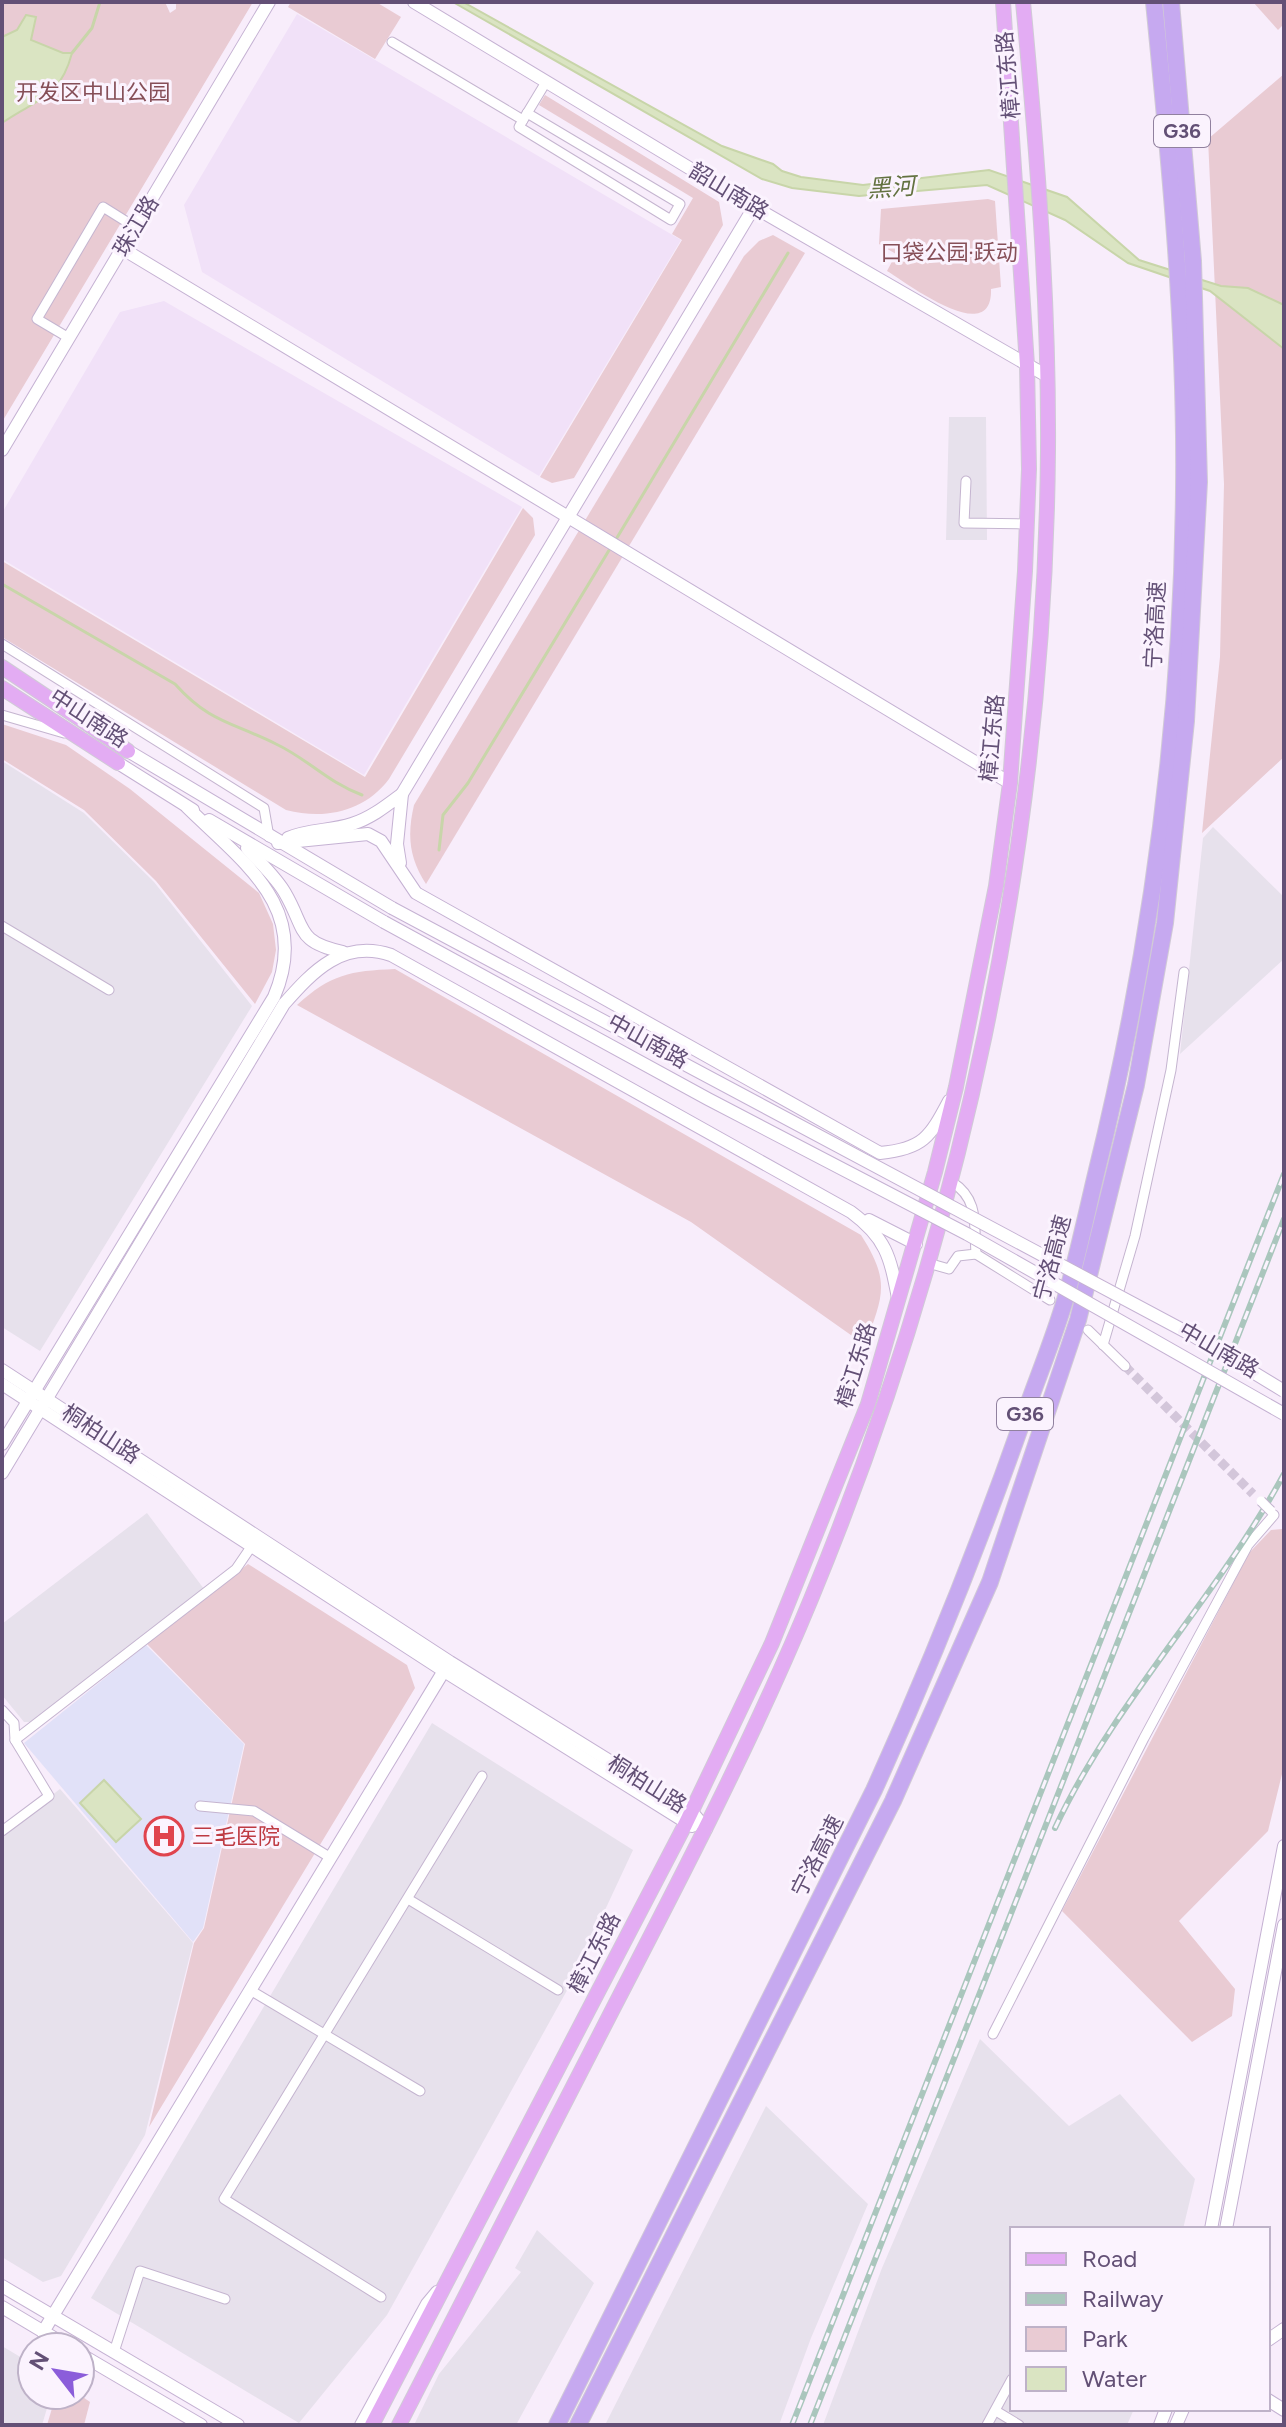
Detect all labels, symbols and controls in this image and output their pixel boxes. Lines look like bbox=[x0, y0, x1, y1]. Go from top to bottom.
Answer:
street label: 樟江东路 bbox=[991, 30, 1025, 120]
park label: 开发区中山公园 bbox=[16, 79, 170, 106]
road number: G36 bbox=[1154, 115, 1210, 147]
street label: 韶山南路 bbox=[684, 157, 774, 225]
water label: 黑河 bbox=[866, 171, 920, 203]
street label: 珠江路 bbox=[107, 191, 165, 261]
park label: 口袋公园·跃动 bbox=[880, 239, 1018, 266]
street label: 宁洛高速 bbox=[1139, 580, 1171, 670]
street label: 中山南路 bbox=[45, 683, 133, 753]
street label: 樟江东路 bbox=[975, 693, 1009, 783]
street label: 中山南路 bbox=[603, 1008, 693, 1074]
street label: 宁洛高速 bbox=[1028, 1212, 1076, 1304]
street label: 中山南路 bbox=[1174, 1316, 1264, 1384]
street label: 樟江东路 bbox=[830, 1319, 882, 1411]
road number: G36 bbox=[997, 1398, 1053, 1430]
street label: 桐柏山路 bbox=[57, 1399, 145, 1469]
street label: 桐柏山路 bbox=[603, 1749, 691, 1819]
street label: 宁洛高速 bbox=[785, 1811, 849, 1901]
hospital icon: 三毛医院 bbox=[143, 1815, 185, 1857]
place label: 三毛医院 bbox=[192, 1823, 280, 1850]
street label: 樟江东路 bbox=[562, 1908, 626, 1998]
legend bbox=[1010, 2227, 1270, 2411]
text: Road bbox=[1082, 2244, 1137, 2273]
text: Railway bbox=[1082, 2284, 1164, 2313]
text: Park bbox=[1082, 2324, 1128, 2353]
north arrow bbox=[16, 2331, 96, 2411]
text: N bbox=[23, 2347, 55, 2375]
text: Water bbox=[1082, 2364, 1147, 2393]

